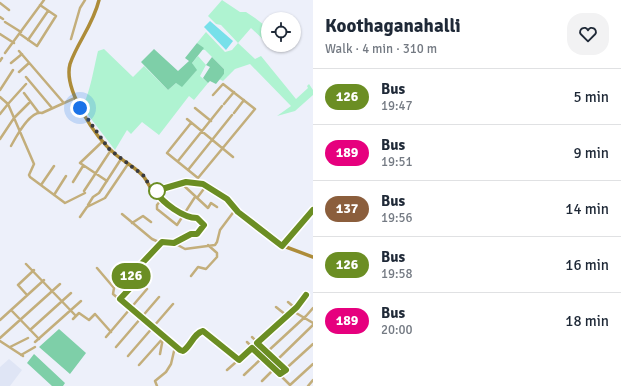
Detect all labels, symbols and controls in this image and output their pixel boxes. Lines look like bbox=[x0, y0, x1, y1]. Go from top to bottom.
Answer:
map controls bbox=[261, 12, 301, 52]
button: locate bbox=[261, 12, 301, 52]
button: heart bbox=[567, 13, 609, 55]
text: Koothaganahalli bbox=[325, 14, 461, 38]
text: Walk · 4 min · 310 m bbox=[325, 41, 437, 57]
text: Bus bbox=[381, 80, 405, 98]
text: 126 bbox=[336, 88, 358, 105]
text: 5 min bbox=[573, 88, 609, 106]
your location bbox=[70, 98, 90, 118]
text: 19:47 bbox=[381, 98, 413, 114]
text: Bus bbox=[381, 136, 405, 154]
text: 189 bbox=[336, 144, 358, 161]
text: 9 min bbox=[573, 144, 609, 162]
text: 19:51 bbox=[381, 154, 413, 170]
unlabelled marker bbox=[148, 182, 166, 200]
text: Bus bbox=[381, 192, 405, 210]
text: 137 bbox=[336, 200, 358, 217]
text: 14 min bbox=[565, 200, 609, 218]
text: 19:56 bbox=[381, 210, 413, 226]
text: Bus bbox=[381, 248, 405, 266]
text: 126 bbox=[336, 256, 358, 273]
text: 16 min bbox=[565, 256, 609, 274]
line badge: 126 bbox=[108, 263, 154, 289]
text: 19:58 bbox=[381, 266, 413, 282]
text: 126 bbox=[120, 267, 142, 284]
text: Bus bbox=[381, 304, 405, 322]
text: 189 bbox=[336, 312, 358, 329]
text: 18 min bbox=[565, 312, 609, 330]
text: 20:00 bbox=[381, 322, 413, 338]

